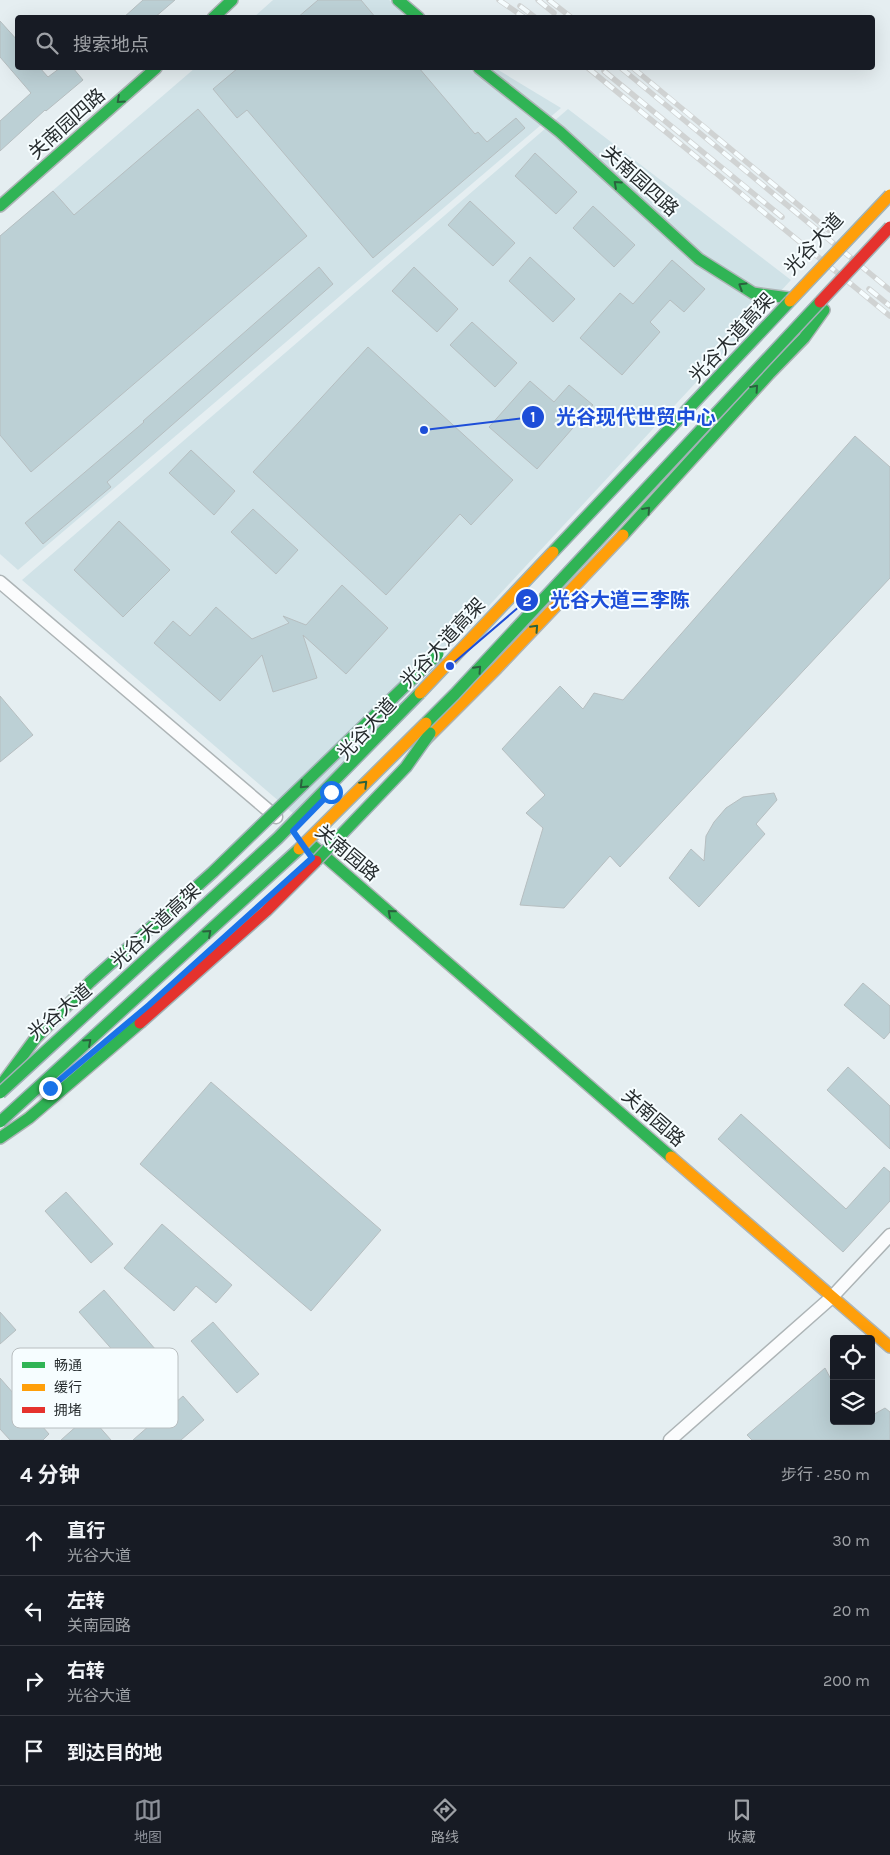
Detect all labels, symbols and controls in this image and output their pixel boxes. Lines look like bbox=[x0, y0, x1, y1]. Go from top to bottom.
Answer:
search box bbox=[15, 15, 875, 70]
icon: search bbox=[33, 29, 61, 57]
text: 搜索地点 bbox=[73, 34, 149, 56]
street label: 关南园四路 bbox=[24, 84, 110, 164]
one-way arrow bbox=[116, 94, 125, 103]
street label: 关南园四路 bbox=[597, 141, 683, 221]
one-way arrow bbox=[613, 181, 622, 190]
street label: 光谷大道 bbox=[780, 209, 848, 279]
one-way arrow bbox=[739, 283, 748, 292]
street label: 光谷大道高架 bbox=[685, 289, 779, 387]
one-way arrow bbox=[750, 385, 759, 394]
callout: 光谷现代世贸中心 bbox=[521, 399, 726, 434]
text: 光谷现代世贸中心 bbox=[556, 406, 716, 429]
text: 1 bbox=[530, 408, 536, 426]
one-way arrow bbox=[641, 506, 650, 515]
callout: 光谷大道三李陈 bbox=[515, 583, 700, 618]
text: 光谷大道三李陈 bbox=[550, 589, 690, 612]
text: 2 bbox=[522, 592, 532, 610]
street label: 光谷大道高架 bbox=[396, 594, 490, 692]
one-way arrow bbox=[529, 624, 538, 633]
one-way arrow bbox=[472, 666, 481, 675]
street label: 光谷大道 bbox=[333, 694, 401, 764]
one-way arrow bbox=[300, 779, 309, 788]
route start bbox=[320, 781, 343, 804]
one-way arrow bbox=[358, 781, 367, 790]
street label: 关南园路 bbox=[311, 820, 383, 886]
street label: 光谷大道高架 bbox=[107, 879, 205, 973]
one-way arrow bbox=[387, 910, 396, 919]
one-way arrow bbox=[203, 929, 212, 938]
street label: 光谷大道 bbox=[24, 979, 96, 1045]
one-way arrow bbox=[83, 1039, 92, 1048]
route end bbox=[39, 1077, 62, 1100]
street label: 关南园路 bbox=[617, 1085, 689, 1151]
map controls bbox=[830, 1335, 875, 1425]
button: locate bbox=[830, 1335, 875, 1380]
legend bbox=[12, 1348, 178, 1428]
text: 畅通 bbox=[54, 1357, 82, 1374]
text: 缓行 bbox=[54, 1379, 82, 1396]
button: layers bbox=[830, 1380, 875, 1425]
text: 拥堵 bbox=[54, 1402, 82, 1419]
text: 4 分钟 bbox=[20, 1463, 80, 1487]
text: 步行 · 250 m bbox=[781, 1465, 870, 1484]
text: 直行 bbox=[67, 1520, 105, 1542]
icon: ahead bbox=[20, 1527, 48, 1555]
text: 30 m bbox=[832, 1531, 870, 1550]
text: 光谷大道 bbox=[67, 1546, 131, 1565]
text: 左转 bbox=[67, 1590, 105, 1612]
icon: left bbox=[20, 1597, 48, 1625]
text: 20 m bbox=[832, 1601, 870, 1620]
text: 关南园路 bbox=[67, 1616, 131, 1635]
text: 右转 bbox=[67, 1660, 105, 1682]
icon: right bbox=[20, 1667, 48, 1695]
text: 200 m bbox=[823, 1671, 870, 1690]
text: 光谷大道 bbox=[67, 1686, 131, 1705]
icon: arrive bbox=[20, 1737, 48, 1765]
text: 到达目的地 bbox=[67, 1742, 162, 1764]
tab: 地图 bbox=[134, 1796, 162, 1846]
tab: 路线 bbox=[431, 1796, 459, 1846]
tab: 收藏 bbox=[728, 1796, 756, 1846]

